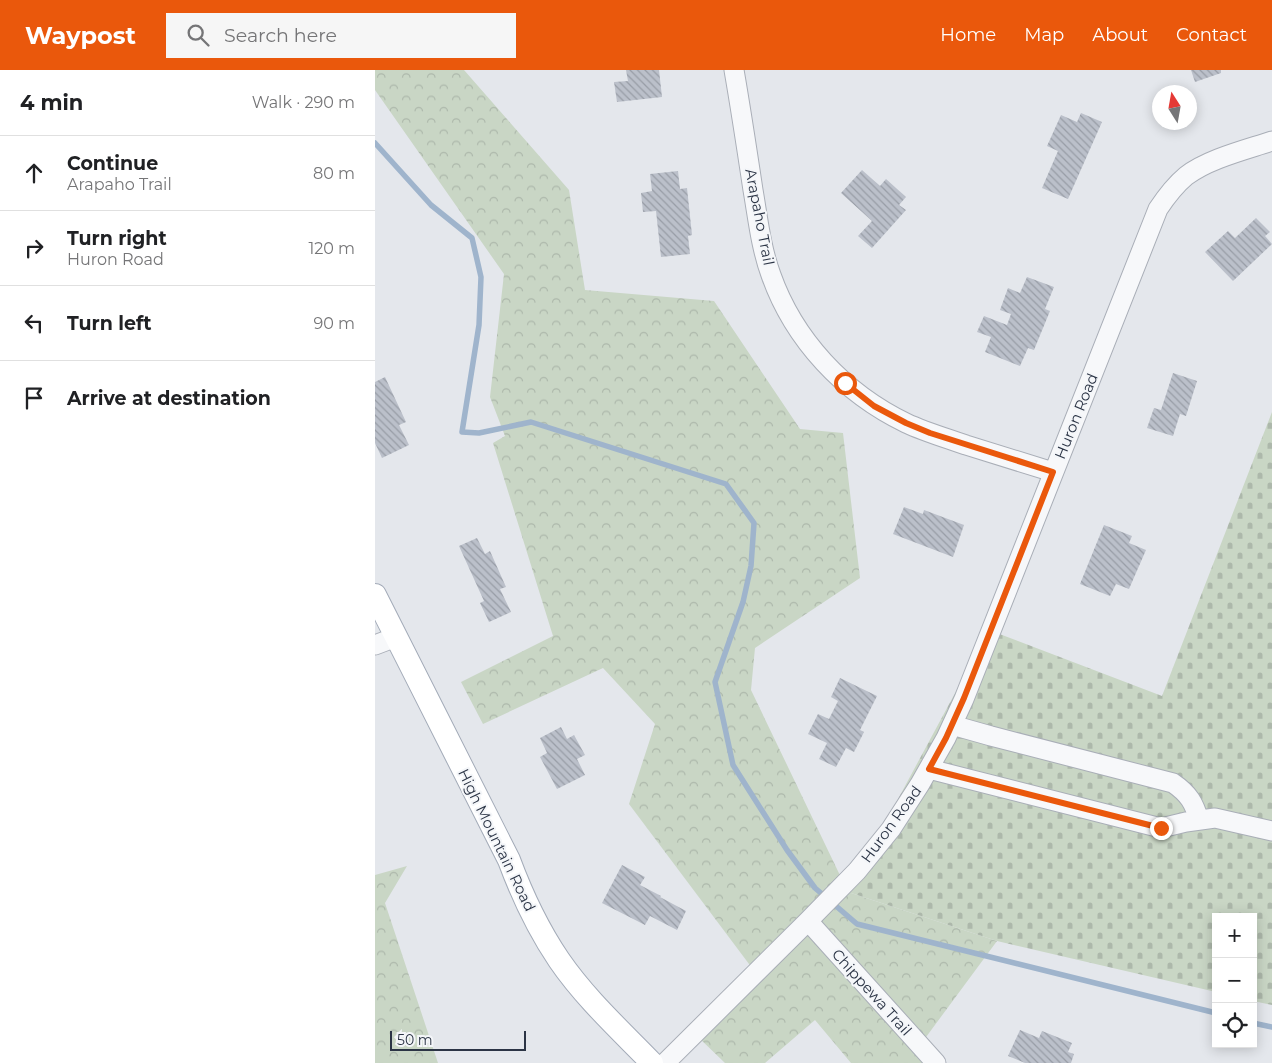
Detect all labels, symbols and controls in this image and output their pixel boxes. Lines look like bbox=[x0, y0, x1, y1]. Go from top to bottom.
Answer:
search box bbox=[166, 13, 516, 58]
text: Waypost bbox=[25, 21, 136, 50]
icon: search bbox=[184, 21, 212, 49]
text: Search here bbox=[224, 24, 337, 47]
text: Home bbox=[940, 24, 996, 46]
text: Map bbox=[1024, 24, 1064, 46]
text: About bbox=[1092, 24, 1148, 46]
text: Contact bbox=[1176, 24, 1247, 46]
north arrow bbox=[1152, 85, 1197, 130]
text: 4 min bbox=[20, 90, 83, 115]
text: Walk · 290 m bbox=[252, 93, 355, 112]
text: Continue bbox=[67, 152, 158, 175]
icon: ahead bbox=[20, 159, 48, 187]
text: 80 m bbox=[313, 164, 355, 183]
street label: Arapaho Trail bbox=[741, 167, 779, 267]
text: Arapaho Trail bbox=[67, 175, 172, 194]
text: Turn right bbox=[67, 227, 167, 250]
icon: right bbox=[20, 234, 48, 262]
text: 120 m bbox=[308, 239, 355, 258]
text: Huron Road bbox=[67, 250, 164, 269]
icon: left bbox=[20, 309, 48, 337]
text: Turn left bbox=[67, 312, 152, 335]
text: 90 m bbox=[313, 314, 355, 333]
street label: Huron Road bbox=[1050, 370, 1102, 462]
route start bbox=[834, 372, 857, 395]
icon: arrive bbox=[20, 384, 48, 412]
text: Arrive at destination bbox=[67, 387, 271, 410]
street label: High Mountain Road bbox=[454, 766, 540, 914]
street label: Huron Road bbox=[857, 782, 925, 866]
route end bbox=[1150, 817, 1173, 840]
map controls bbox=[1212, 913, 1257, 1048]
button: + bbox=[1212, 913, 1257, 958]
street label: Chippewa Trail bbox=[828, 945, 916, 1039]
button: − bbox=[1212, 958, 1257, 1003]
button: locate bbox=[1212, 1003, 1257, 1048]
scale bar bbox=[390, 1028, 526, 1051]
text: 50 m bbox=[397, 1031, 433, 1049]

